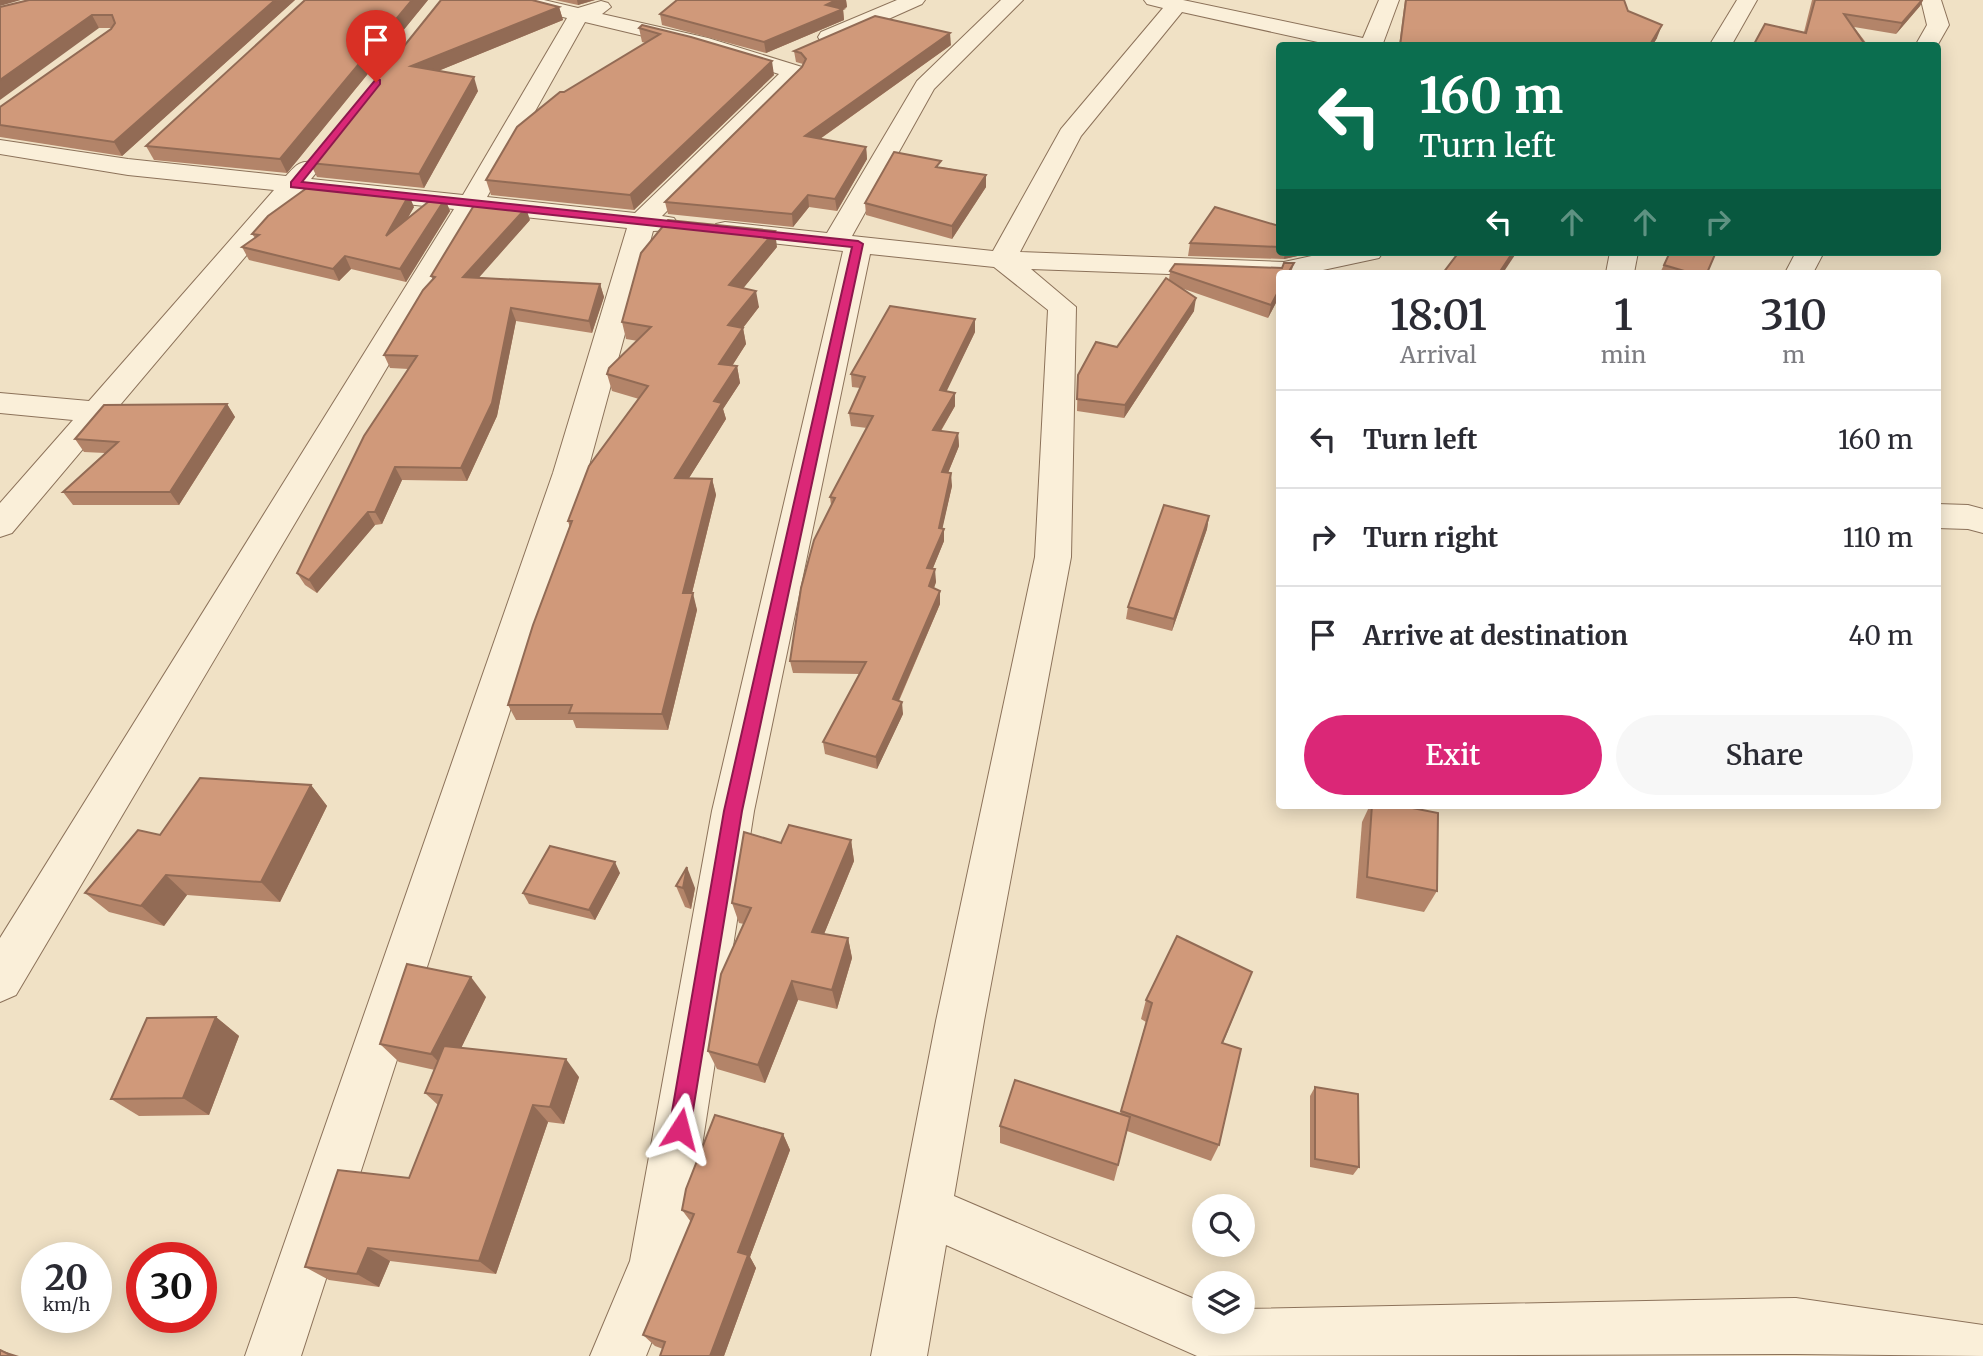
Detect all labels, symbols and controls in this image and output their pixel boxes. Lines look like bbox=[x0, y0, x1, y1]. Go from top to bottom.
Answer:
pin bbox=[346, 10, 406, 82]
icon: arrive bbox=[357, 21, 395, 59]
text: 160 m bbox=[1419, 65, 1563, 126]
icon: left bbox=[1304, 70, 1395, 161]
text: Turn left bbox=[1419, 126, 1556, 166]
icon: left bbox=[1480, 203, 1518, 241]
icon: ahead bbox=[1553, 203, 1591, 241]
icon: ahead bbox=[1626, 203, 1664, 241]
icon: right bbox=[1699, 203, 1737, 241]
text: 18:01 bbox=[1390, 289, 1487, 341]
text: 1 bbox=[1614, 289, 1633, 341]
text: 310 bbox=[1760, 289, 1827, 341]
text: Arrival bbox=[1400, 340, 1477, 369]
text: min bbox=[1601, 340, 1646, 369]
text: m bbox=[1782, 340, 1805, 369]
icon: left bbox=[1304, 420, 1342, 458]
text: Turn left bbox=[1363, 423, 1477, 456]
text: 160 m bbox=[1838, 423, 1913, 456]
icon: right bbox=[1304, 518, 1342, 556]
text: Turn right bbox=[1363, 521, 1498, 554]
text: 110 m bbox=[1843, 521, 1913, 554]
icon: arrive bbox=[1304, 616, 1342, 654]
text: Arrive at destination bbox=[1363, 619, 1628, 652]
text: 40 m bbox=[1849, 619, 1913, 652]
button: Exit bbox=[1304, 715, 1602, 795]
button: Share bbox=[1616, 715, 1913, 795]
position arrow bbox=[643, 1092, 717, 1166]
map controls bbox=[1192, 1194, 1255, 1334]
button: search bbox=[1192, 1194, 1255, 1257]
speed limit sign: 30 bbox=[126, 1242, 217, 1333]
text: 20 bbox=[45, 1256, 88, 1300]
button: layers bbox=[1192, 1271, 1255, 1334]
text: km/h bbox=[43, 1293, 90, 1316]

